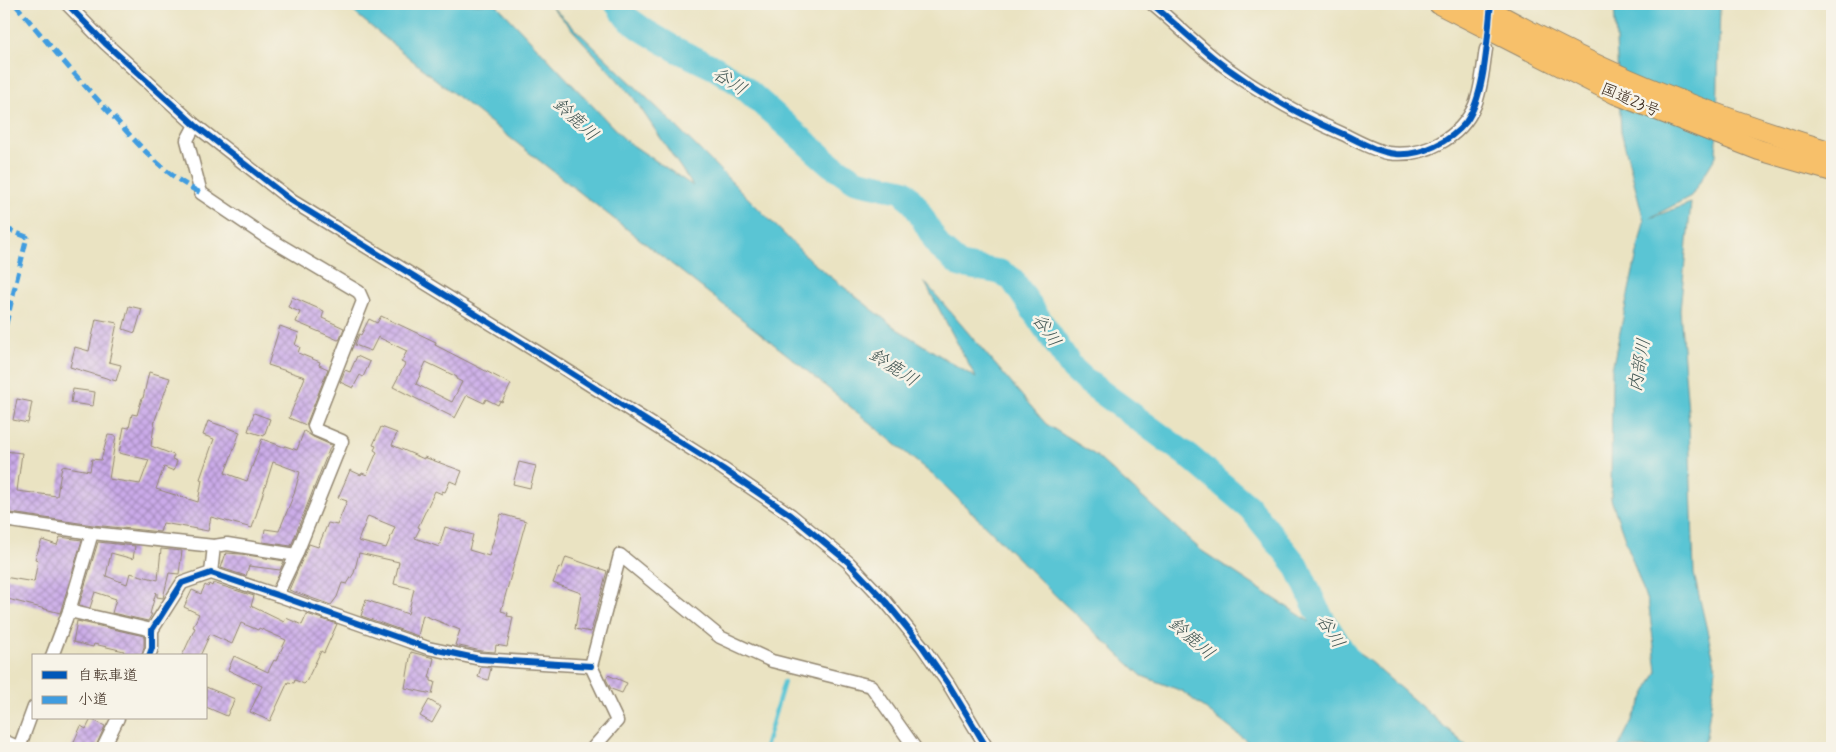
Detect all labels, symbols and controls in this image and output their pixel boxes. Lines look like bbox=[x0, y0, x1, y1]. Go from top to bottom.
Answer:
water label: 谷川 bbox=[708, 62, 751, 102]
street label: 国道23号 bbox=[1597, 78, 1663, 122]
water label: 鈴鹿川 bbox=[547, 93, 603, 147]
water label: 谷川 bbox=[1026, 309, 1066, 352]
water label: 内部川 bbox=[1623, 337, 1656, 394]
water label: 鈴鹿川 bbox=[864, 343, 923, 393]
water label: 谷川 bbox=[1310, 610, 1350, 653]
water label: 鈴鹿川 bbox=[1163, 612, 1220, 666]
legend bbox=[32, 654, 208, 720]
text: 自転車道 bbox=[78, 666, 138, 686]
text: 小道 bbox=[78, 690, 108, 710]

